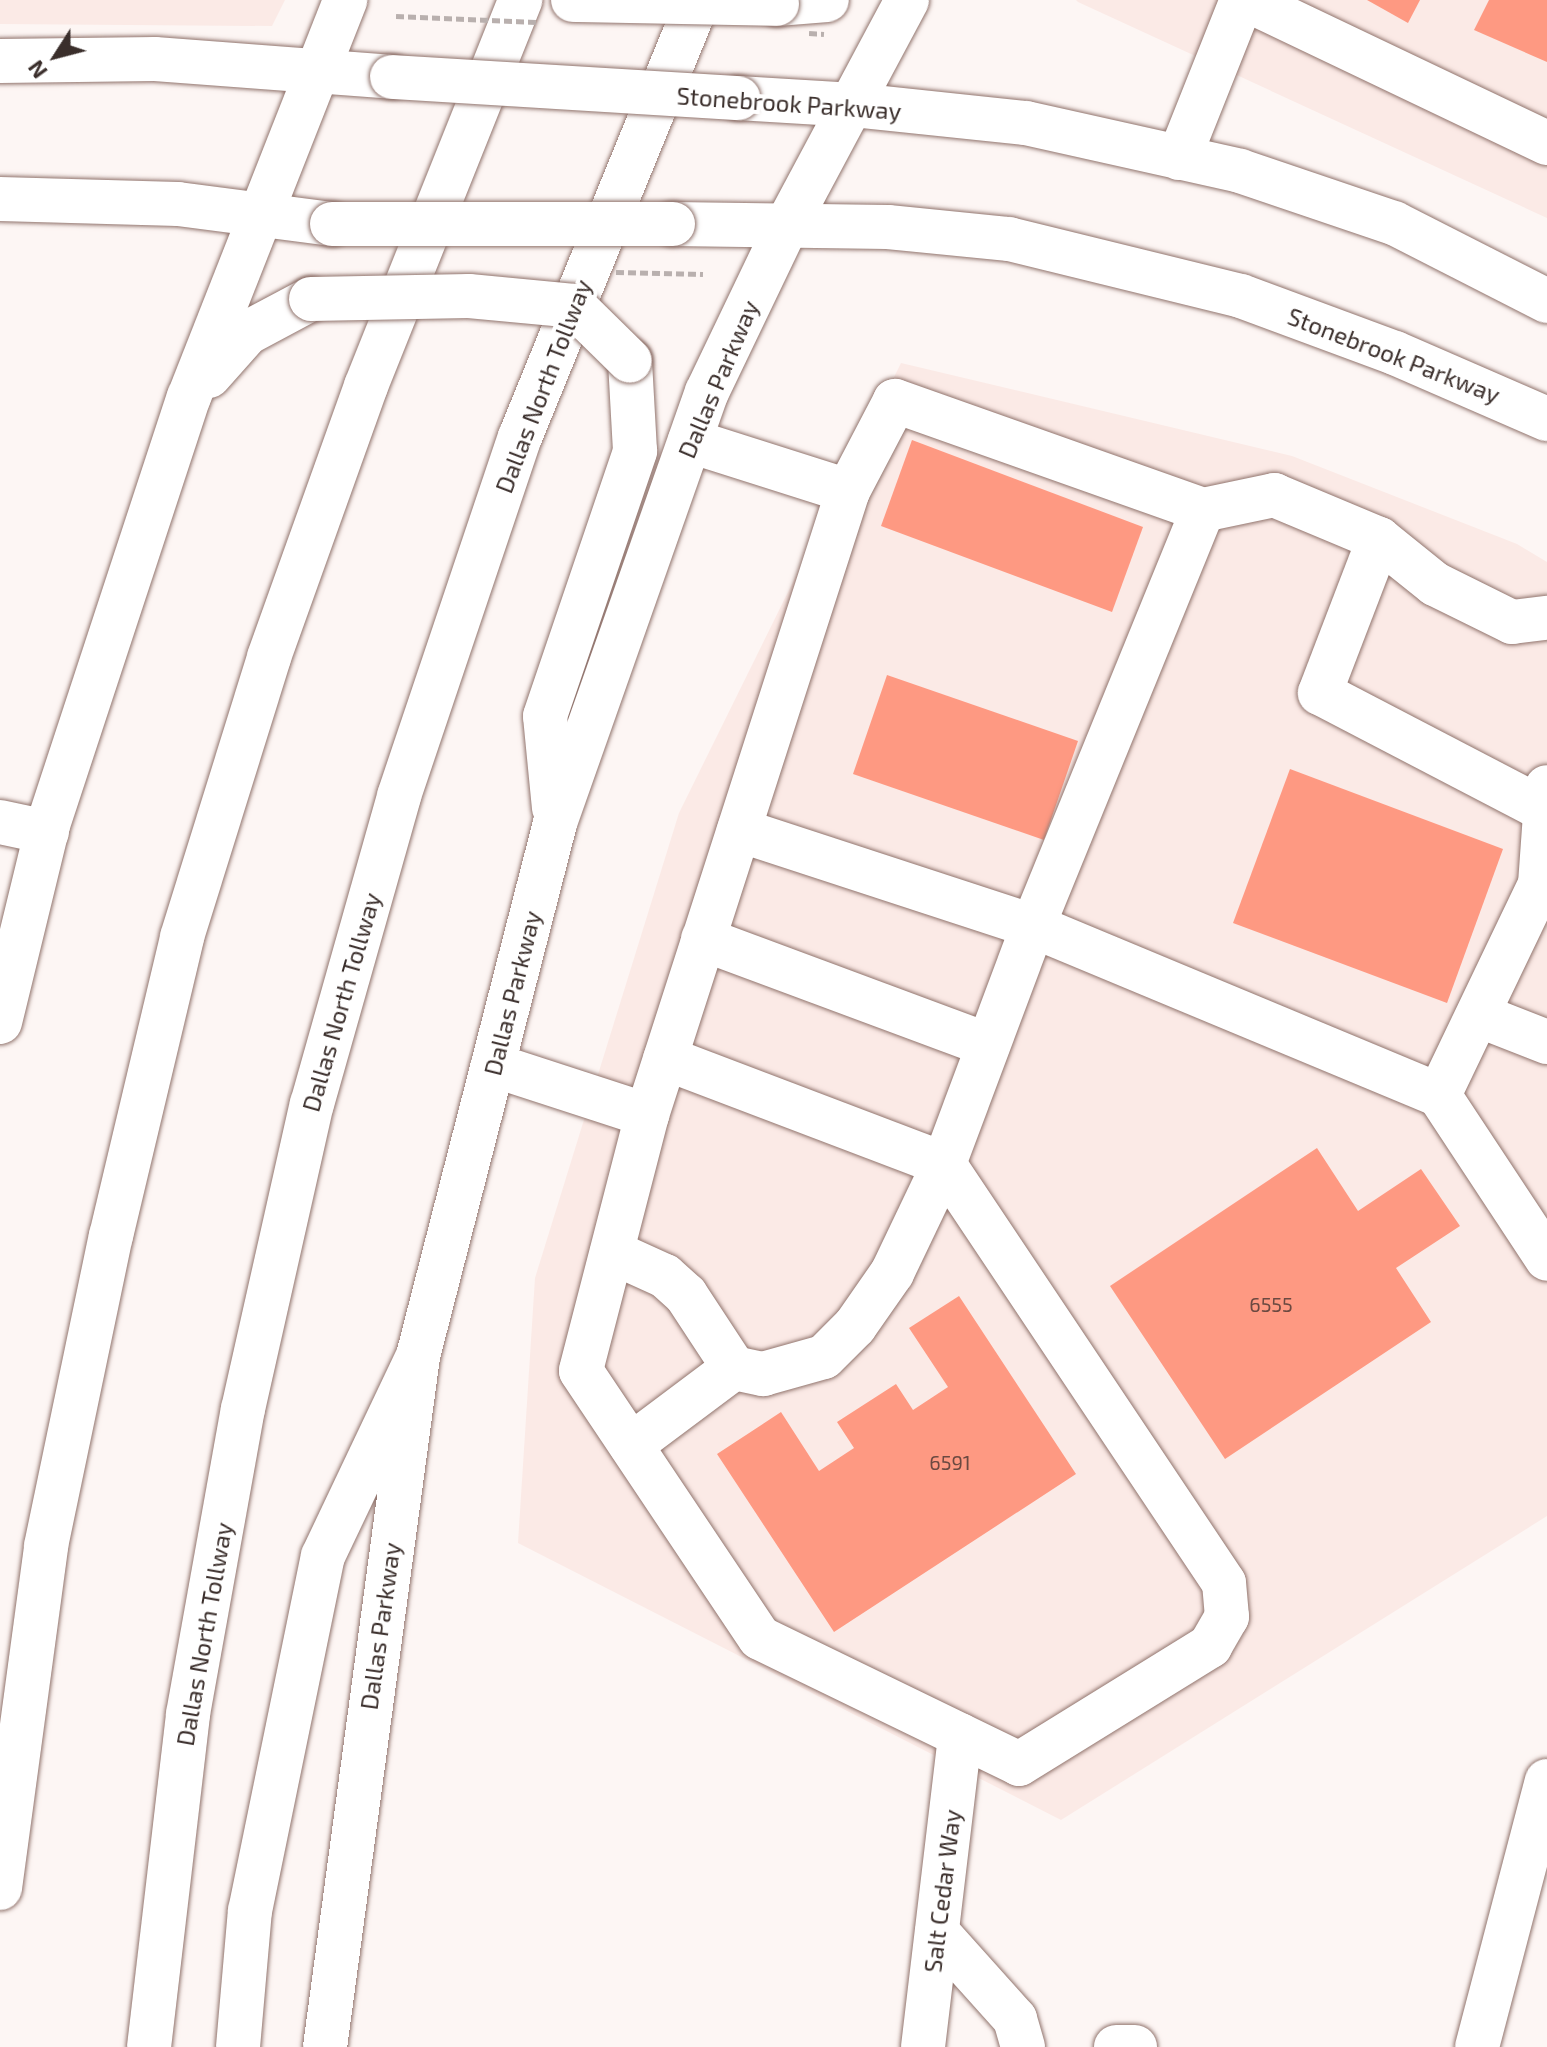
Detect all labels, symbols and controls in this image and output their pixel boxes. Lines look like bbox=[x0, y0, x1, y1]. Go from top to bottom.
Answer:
north arrow bbox=[16, 16, 96, 96]
text: N bbox=[21, 56, 52, 84]
street label: Stonebrook Parkway bbox=[676, 81, 902, 125]
street label: Dallas North Tollway bbox=[489, 275, 597, 497]
street label: Dallas Parkway bbox=[672, 296, 764, 462]
street label: Stonebrook Parkway bbox=[1284, 301, 1504, 409]
street label: Dallas North Tollway bbox=[296, 889, 386, 1115]
street label: Dallas Parkway bbox=[478, 908, 546, 1078]
house number: 6555 bbox=[1249, 1292, 1293, 1316]
house number: 6591 bbox=[929, 1450, 971, 1474]
street label: Dallas North Tollway bbox=[170, 1520, 238, 1748]
street label: Dallas Parkway bbox=[354, 1540, 406, 1712]
street label: Salt Cedar Way bbox=[918, 1807, 966, 1975]

